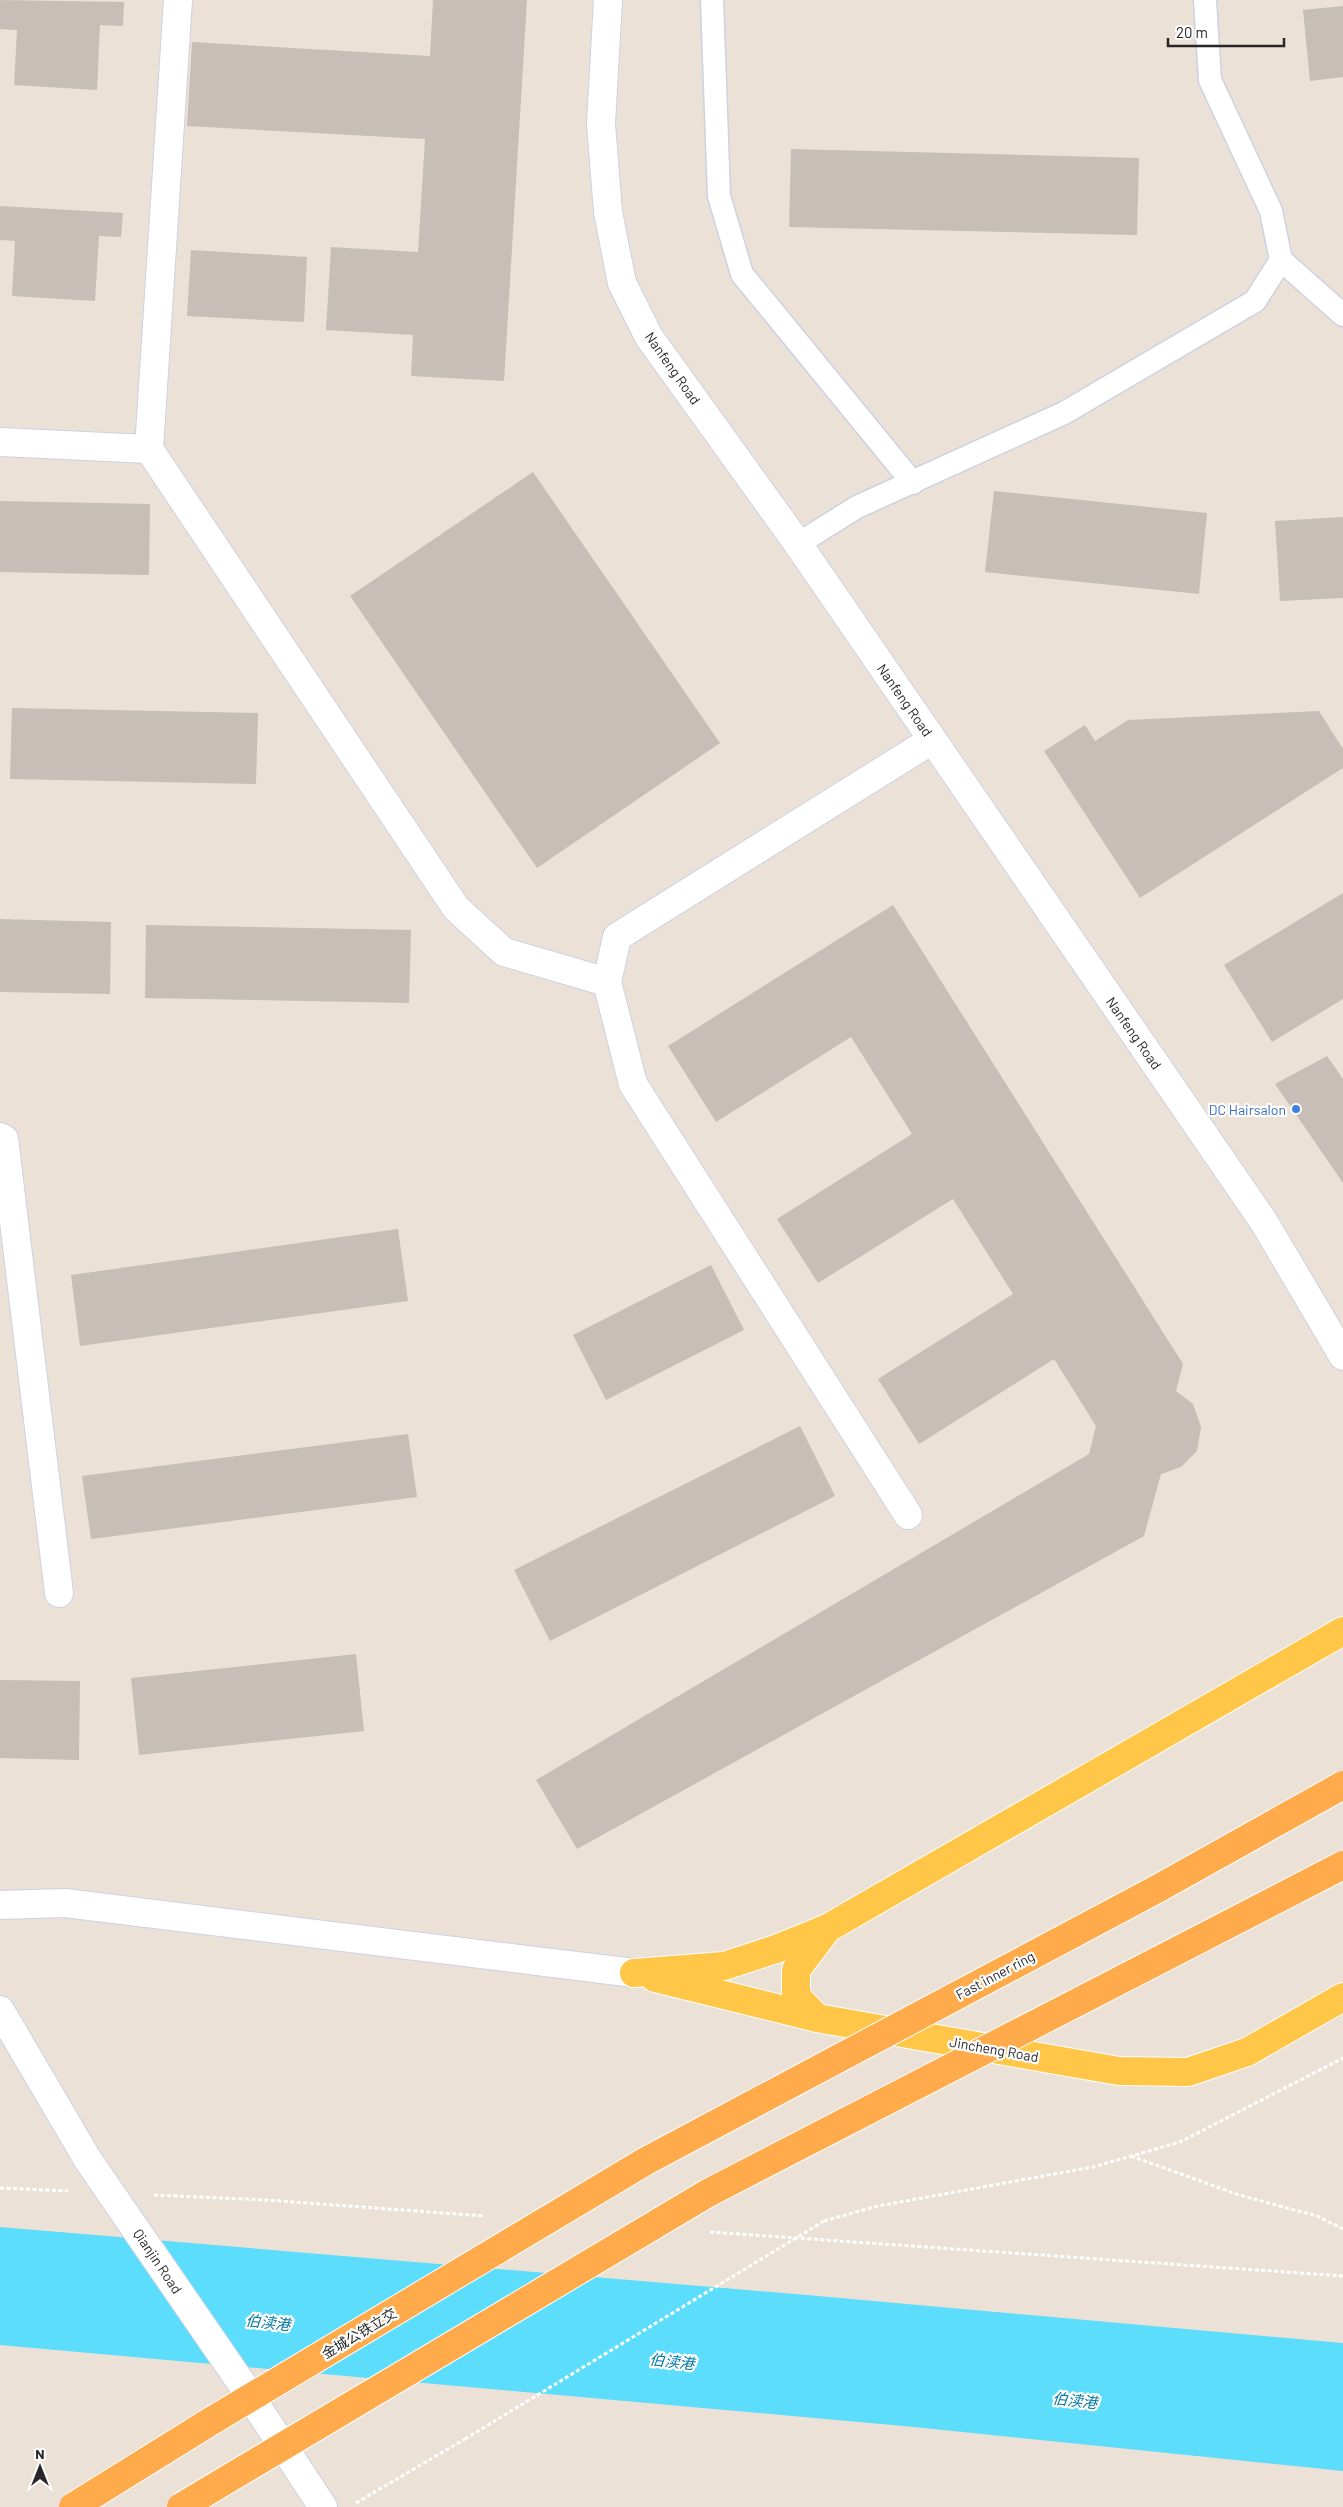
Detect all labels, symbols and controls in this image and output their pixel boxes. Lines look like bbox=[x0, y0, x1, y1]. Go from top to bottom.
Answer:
scale bar bbox=[1168, 15, 1284, 47]
text: 20 m bbox=[1176, 23, 1208, 41]
street label: Nanfeng Road bbox=[642, 328, 704, 408]
street label: Nanfeng Road bbox=[874, 660, 936, 740]
street label: Nanfeng Road bbox=[1103, 993, 1165, 1073]
place label: DC Hairsalon bbox=[1209, 1101, 1286, 1118]
marker: DC Hairsalon bbox=[1290, 1103, 1302, 1115]
street label: Fast inner ring bbox=[953, 1947, 1037, 2003]
street label: Jincheng Road bbox=[948, 2033, 1040, 2065]
street label: Qianjin Road bbox=[130, 2225, 186, 2297]
street label: 金城公铁立交 bbox=[319, 2304, 399, 2362]
water label: 伯渎港 bbox=[245, 2311, 293, 2334]
water label: 伯渎港 bbox=[649, 2350, 697, 2373]
water label: 伯渎港 bbox=[1052, 2389, 1100, 2412]
north arrow bbox=[15, 2442, 65, 2492]
text: N bbox=[35, 2445, 45, 2462]

